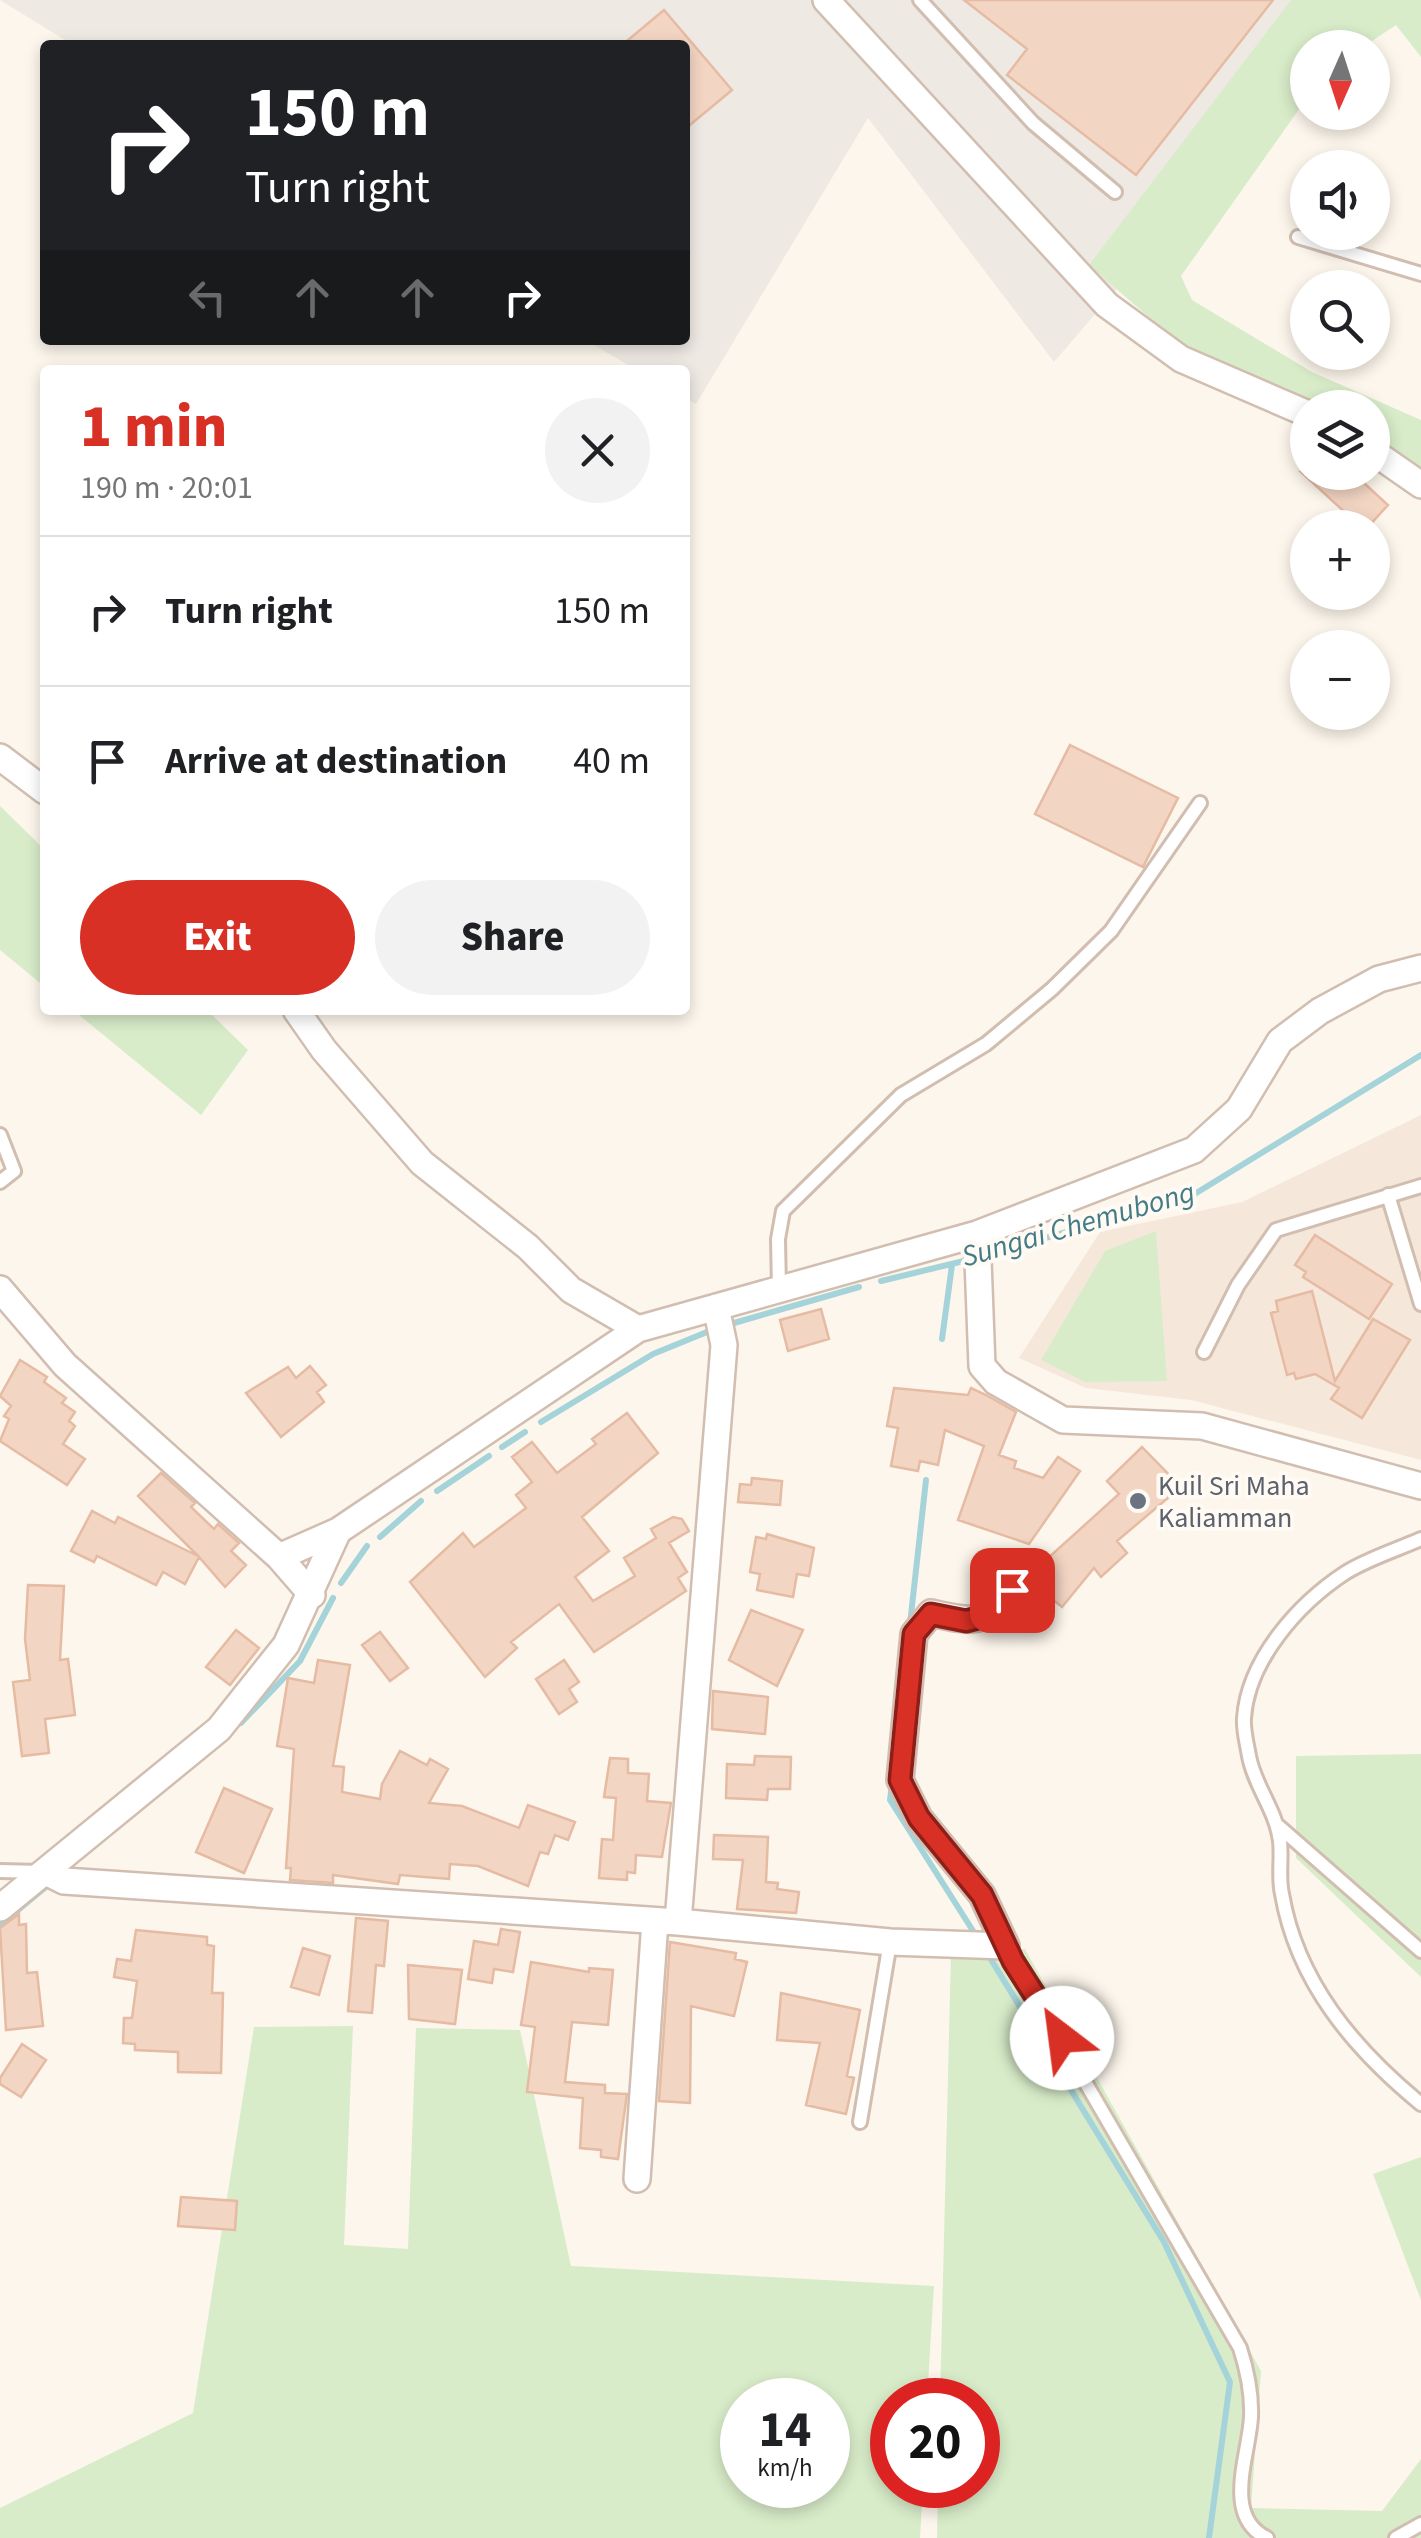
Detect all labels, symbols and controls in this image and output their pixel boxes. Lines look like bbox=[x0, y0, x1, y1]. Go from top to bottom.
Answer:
north arrow bbox=[1290, 30, 1390, 130]
map controls bbox=[1290, 30, 1390, 730]
text: 150 m bbox=[245, 63, 430, 163]
icon: right bbox=[80, 80, 210, 210]
button: sound bbox=[1290, 150, 1390, 250]
text: Turn right bbox=[245, 156, 430, 220]
icon: left bbox=[180, 270, 235, 325]
icon: ahead bbox=[285, 270, 340, 325]
icon: ahead bbox=[390, 270, 445, 325]
icon: right bbox=[495, 270, 550, 325]
button: search bbox=[1290, 270, 1390, 370]
text: 1 min bbox=[80, 385, 227, 470]
button: layers bbox=[1290, 390, 1390, 490]
button: close bbox=[545, 398, 650, 503]
text: 190 m · 20:01 bbox=[80, 465, 253, 511]
button: + bbox=[1290, 510, 1390, 610]
icon: right bbox=[80, 584, 135, 639]
text: Turn right bbox=[165, 584, 333, 638]
text: 150 m bbox=[554, 584, 650, 638]
button: − bbox=[1290, 630, 1390, 730]
icon: arrive bbox=[80, 734, 135, 789]
text: Arrive at destination bbox=[165, 734, 507, 788]
text: 40 m bbox=[573, 734, 650, 788]
button: Exit bbox=[80, 880, 355, 995]
button: Share bbox=[375, 880, 650, 995]
water label: Sungai Chemubong bbox=[956, 1171, 1200, 1278]
place label: Kuil Sri Maha Kaliamman bbox=[1158, 1466, 1310, 1538]
marker: Kuil Sri Maha Kaliamman bbox=[1127, 1490, 1149, 1512]
pin bbox=[970, 1548, 1055, 1633]
icon: arrive bbox=[985, 1563, 1040, 1618]
position arrow bbox=[1010, 1986, 1114, 2090]
speed limit sign: 20 bbox=[870, 2378, 1000, 2508]
text: 14 bbox=[759, 2395, 811, 2466]
text: km/h bbox=[757, 2450, 813, 2486]

